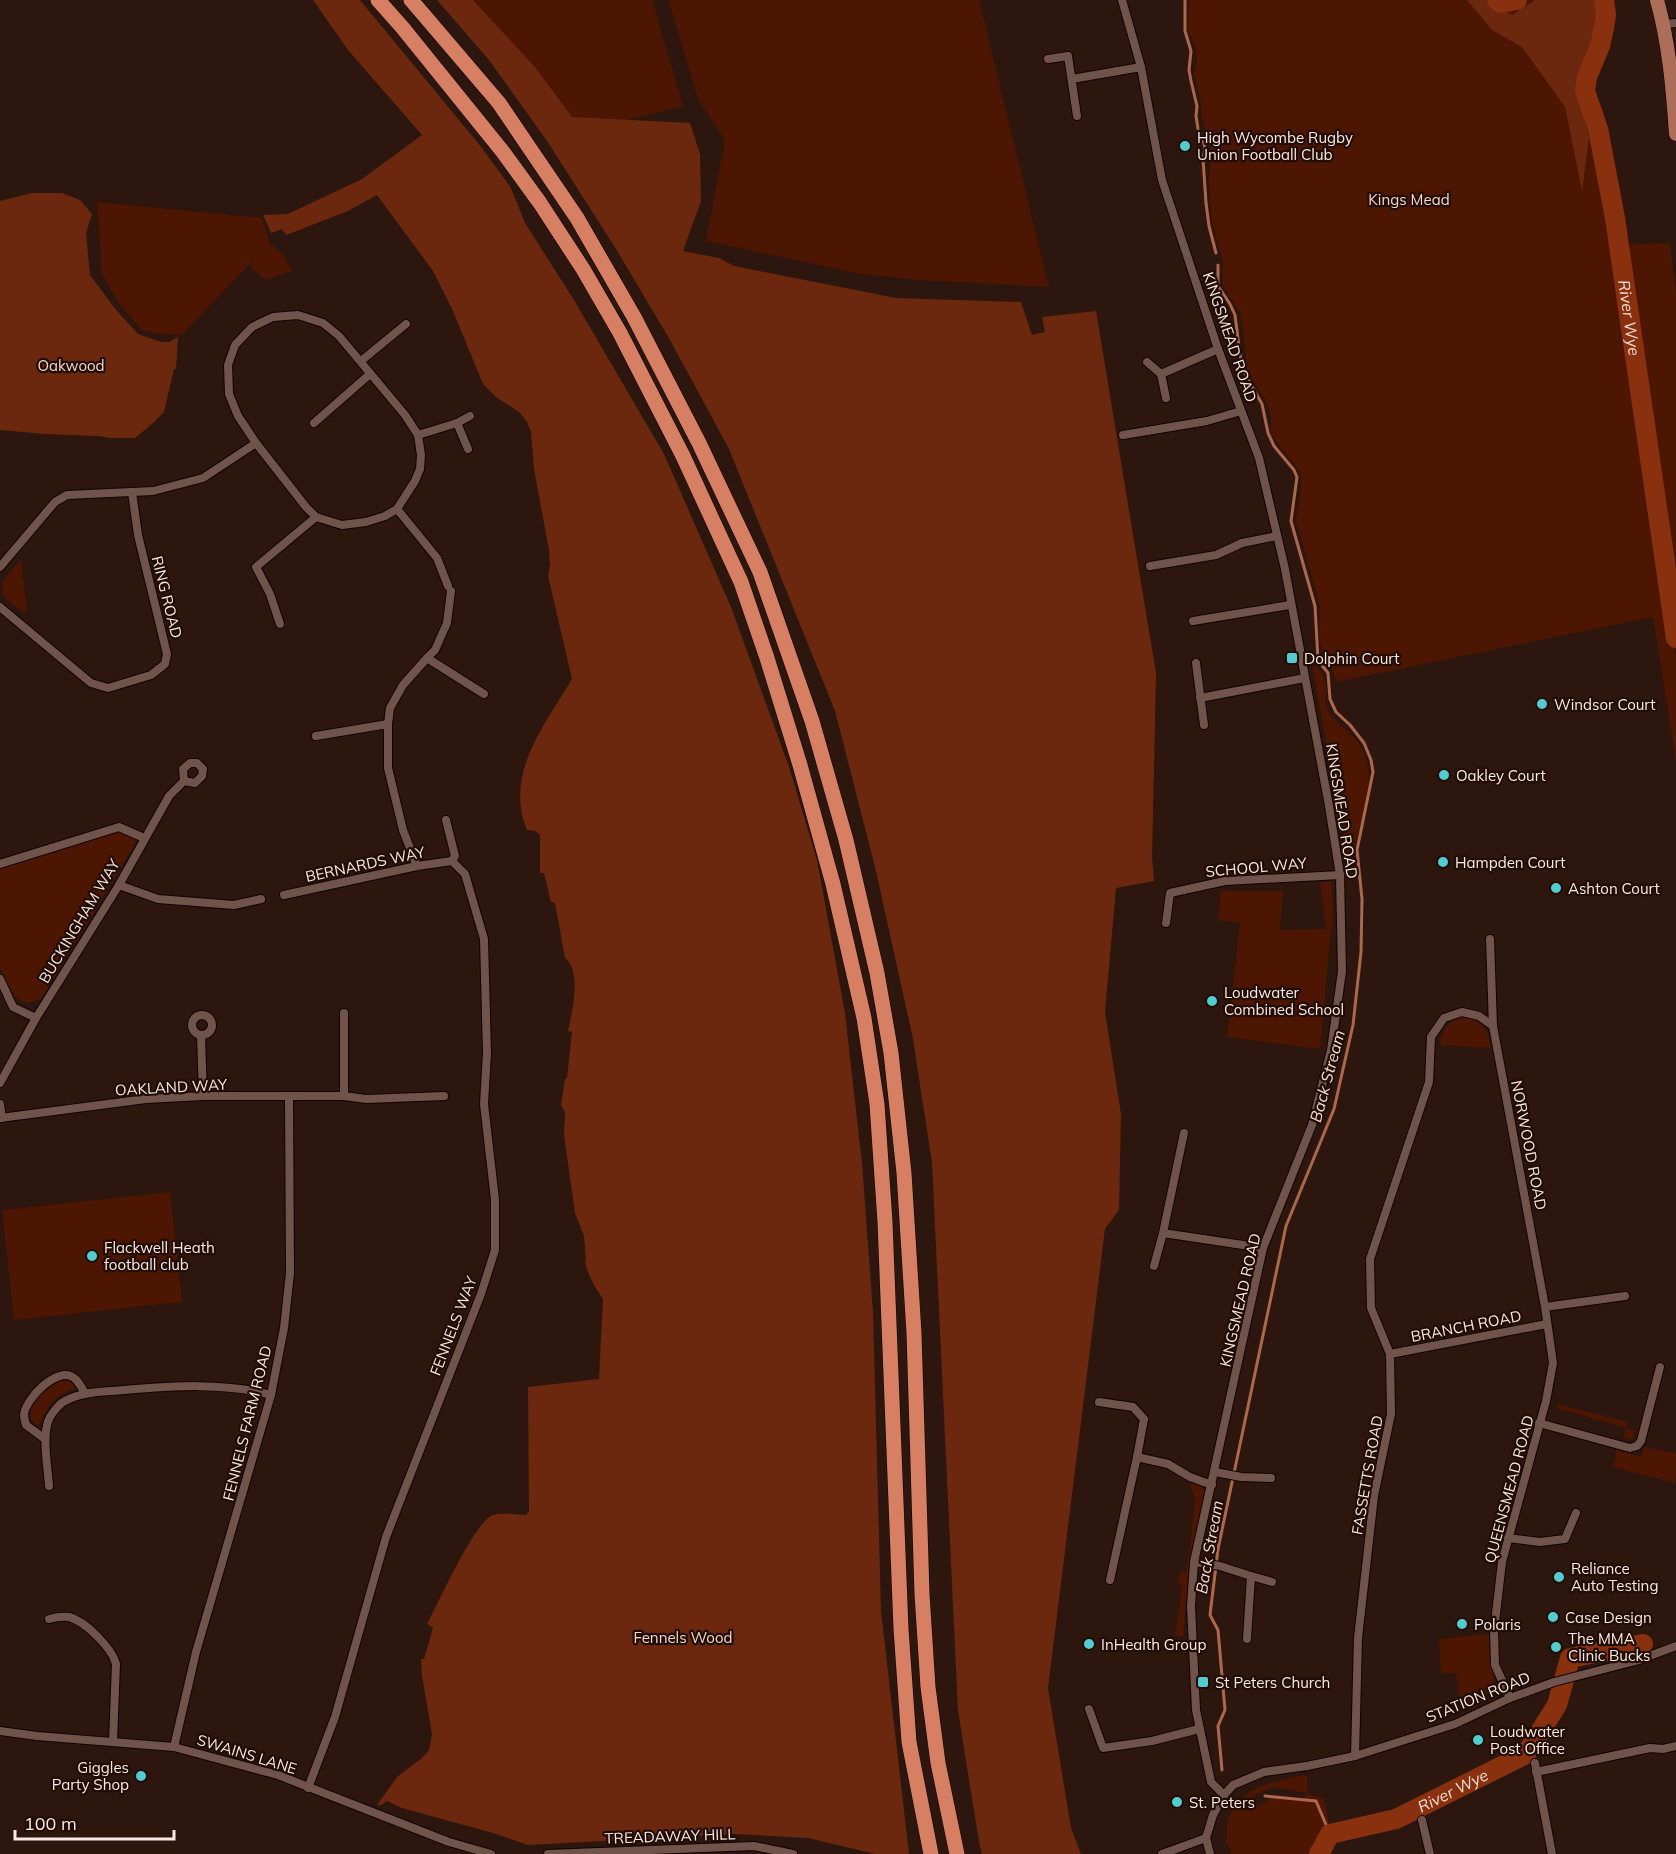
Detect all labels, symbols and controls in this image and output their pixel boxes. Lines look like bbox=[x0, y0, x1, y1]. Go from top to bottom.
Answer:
place label: High Wycombe Rugby Union Football Club bbox=[1197, 128, 1353, 164]
marker: High Wycombe Rugby Union Football Club bbox=[1178, 139, 1192, 153]
park label: Kings Mead bbox=[1368, 190, 1450, 209]
street label: KINGSMEAD ROAD bbox=[1199, 269, 1261, 405]
water label: River Wye bbox=[1614, 278, 1645, 357]
park label: Oakwood bbox=[37, 356, 105, 375]
street label: RING ROAD bbox=[148, 554, 186, 640]
place label: Dolphin Court bbox=[1304, 649, 1399, 668]
marker: Dolphin Court bbox=[1285, 651, 1299, 665]
place label: Windsor Court bbox=[1554, 695, 1655, 714]
marker: Windsor Court bbox=[1535, 697, 1549, 711]
street label: KINGSMEAD ROAD bbox=[1322, 742, 1362, 880]
place label: Oakley Court bbox=[1456, 766, 1546, 785]
marker: Oakley Court bbox=[1437, 768, 1451, 782]
street label: BERNARDS WAY bbox=[304, 842, 427, 886]
street label: SCHOOL WAY bbox=[1205, 853, 1308, 881]
place label: Hampden Court bbox=[1455, 853, 1566, 872]
street label: BUCKINGHAM WAY bbox=[34, 855, 124, 986]
marker: Hampden Court bbox=[1436, 855, 1450, 869]
place label: Ashton Court bbox=[1568, 879, 1660, 898]
marker: Ashton Court bbox=[1549, 881, 1563, 895]
place label: Loudwater Combined School bbox=[1224, 983, 1344, 1019]
marker: Loudwater Combined School bbox=[1205, 994, 1219, 1008]
water label: Back Stream bbox=[1305, 1028, 1349, 1124]
street label: OAKLAND WAY bbox=[114, 1075, 228, 1099]
street label: NORWOOD ROAD bbox=[1507, 1079, 1551, 1211]
street label: KINGSMEAD ROAD bbox=[1215, 1231, 1265, 1369]
place label: Flackwell Heath football club bbox=[104, 1238, 215, 1274]
marker: Flackwell Heath football club bbox=[85, 1249, 99, 1263]
street label: FENNELS WAY bbox=[425, 1273, 481, 1378]
street label: BRANCH ROAD bbox=[1409, 1306, 1523, 1346]
street label: FENNELS FARM ROAD bbox=[219, 1343, 275, 1503]
street label: QUEENSMEAD ROAD bbox=[1480, 1413, 1538, 1565]
street label: FASSETTS ROAD bbox=[1347, 1414, 1387, 1536]
water label: Back Stream bbox=[1191, 1499, 1227, 1595]
place label: Reliance Auto Testing bbox=[1571, 1559, 1658, 1595]
marker: Reliance Auto Testing bbox=[1552, 1570, 1566, 1584]
place label: Case Design bbox=[1565, 1608, 1652, 1627]
marker: Case Design bbox=[1546, 1610, 1560, 1624]
place label: Polaris bbox=[1474, 1615, 1521, 1634]
marker: Polaris bbox=[1455, 1617, 1469, 1631]
park label: Fennels Wood bbox=[634, 1628, 732, 1647]
place label: The MMA Clinic Bucks bbox=[1568, 1629, 1650, 1665]
place label: InHealth Group bbox=[1101, 1635, 1206, 1654]
marker: InHealth Group bbox=[1082, 1637, 1096, 1651]
marker: The MMA Clinic Bucks bbox=[1549, 1640, 1563, 1654]
street label: STATION ROAD bbox=[1423, 1667, 1533, 1727]
place label: St Peters Church bbox=[1215, 1673, 1330, 1692]
marker: St Peters Church bbox=[1196, 1675, 1210, 1689]
place label: Loudwater Post Office bbox=[1490, 1722, 1566, 1758]
street label: SWAINS LANE bbox=[195, 1730, 299, 1778]
marker: Loudwater Post Office bbox=[1471, 1733, 1485, 1747]
place label: Giggles Party Shop bbox=[52, 1758, 129, 1794]
water label: River Wye bbox=[1414, 1764, 1492, 1817]
marker: Giggles Party Shop bbox=[134, 1769, 148, 1783]
place label: St. Peters bbox=[1189, 1793, 1255, 1812]
marker: St. Peters bbox=[1170, 1795, 1184, 1809]
scale bar bbox=[15, 1803, 174, 1841]
text: 100 m bbox=[24, 1812, 77, 1835]
street label: TREADAWAY HILL bbox=[604, 1824, 736, 1848]

